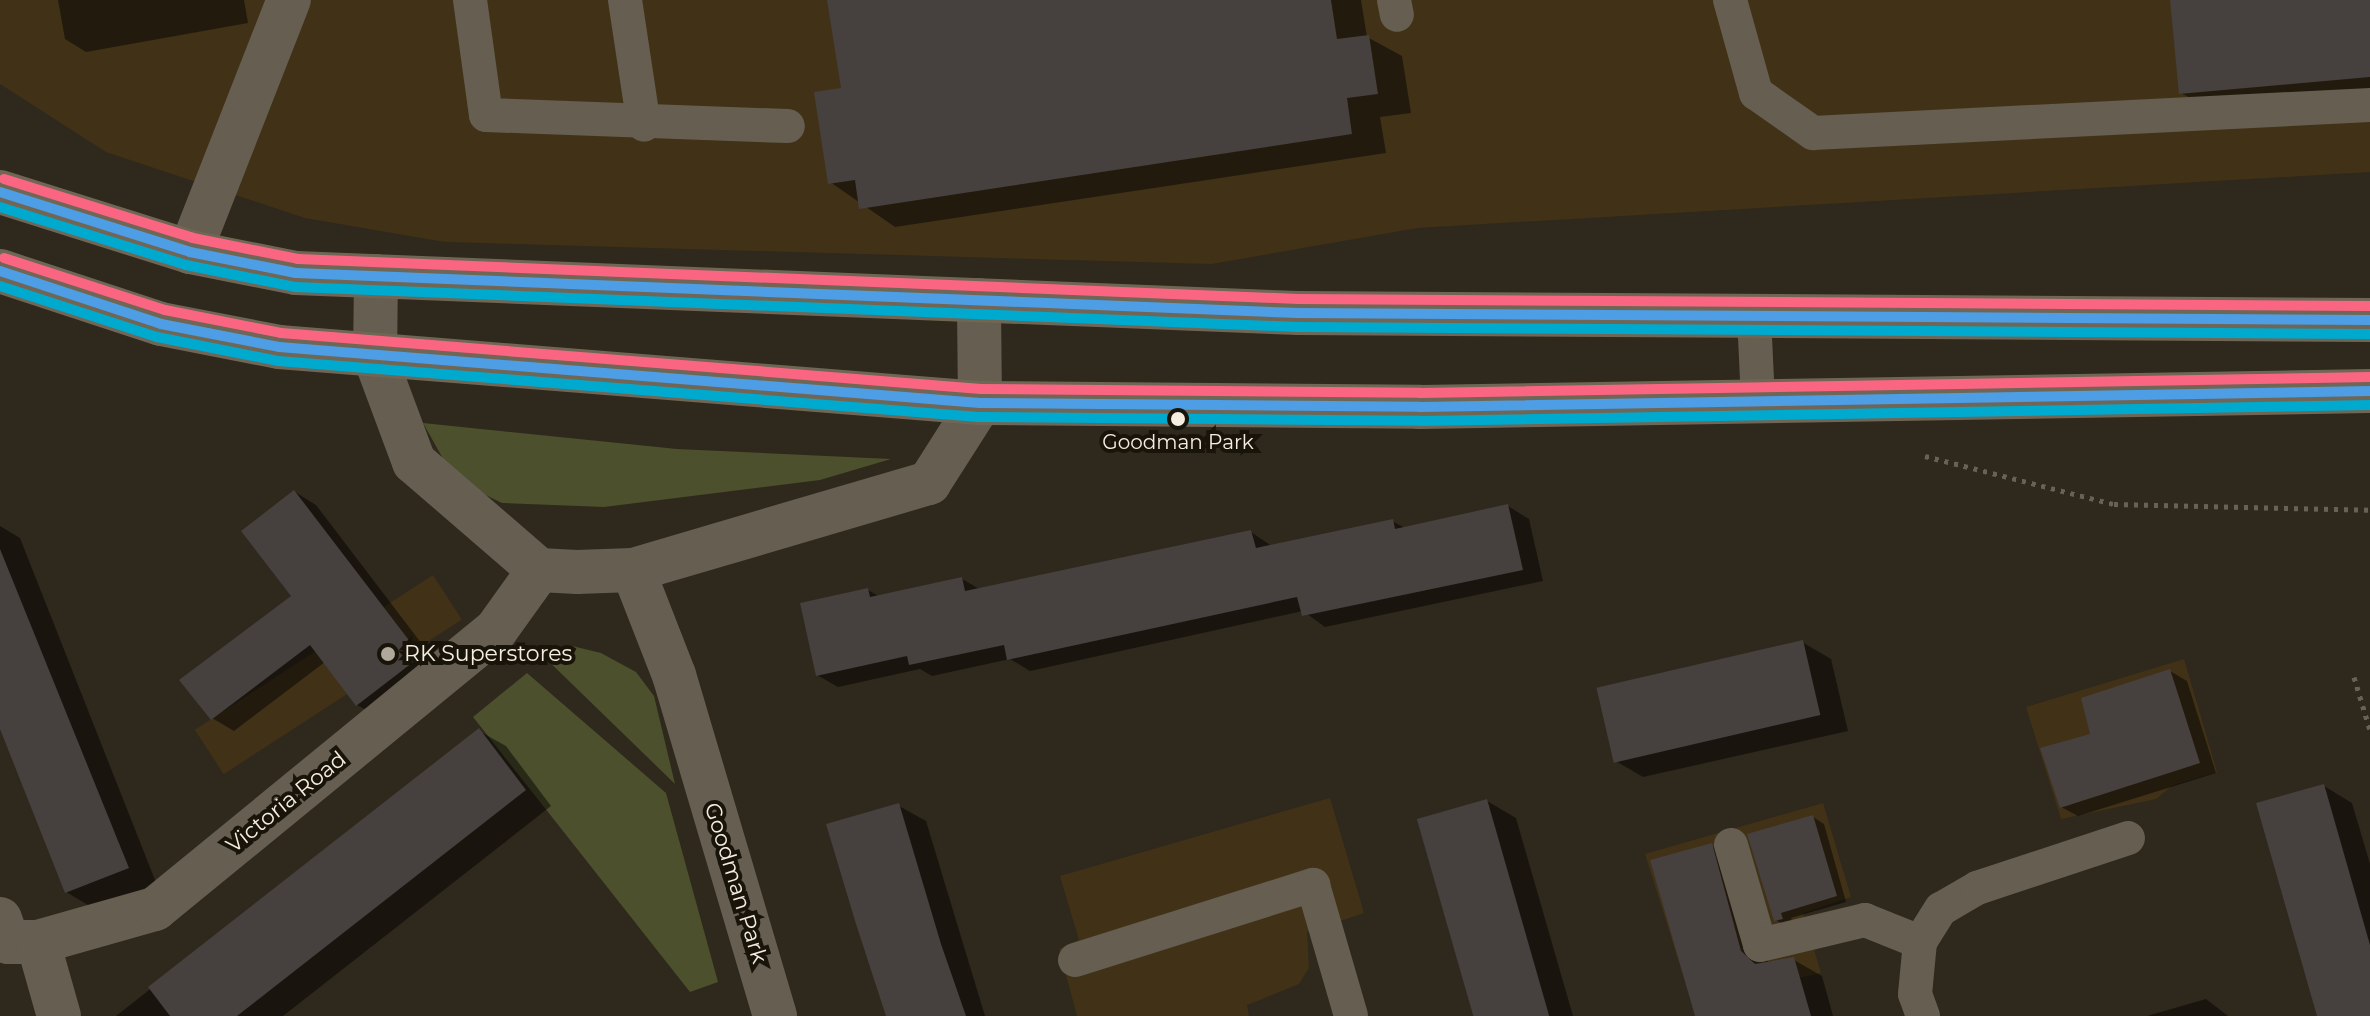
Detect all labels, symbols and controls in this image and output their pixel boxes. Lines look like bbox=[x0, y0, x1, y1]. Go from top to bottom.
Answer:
marker: Goodman Park bbox=[1170, 411, 1186, 427]
place label: Goodman Park bbox=[1102, 430, 1254, 454]
place label: RK Superstores bbox=[404, 641, 572, 667]
marker: RK Superstores bbox=[379, 645, 397, 663]
street label: Victoria Road bbox=[221, 746, 351, 858]
street label: Goodman Park bbox=[699, 799, 773, 967]

